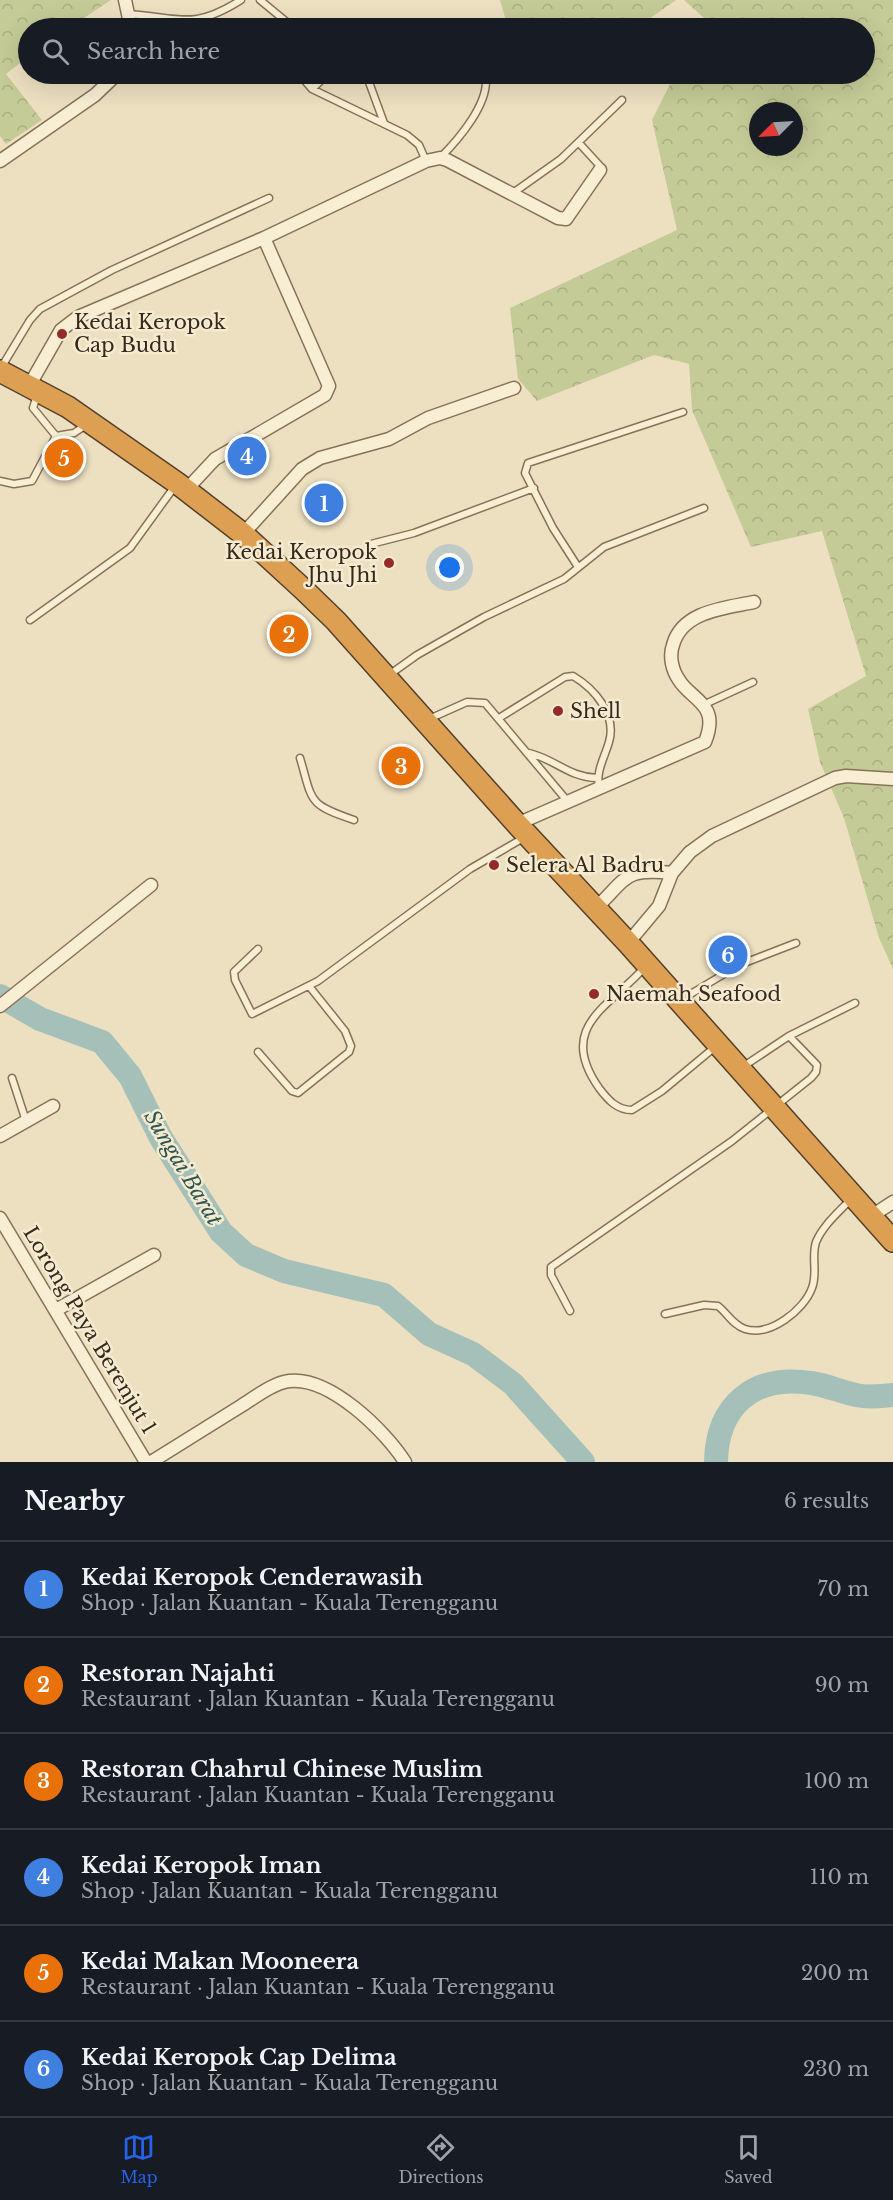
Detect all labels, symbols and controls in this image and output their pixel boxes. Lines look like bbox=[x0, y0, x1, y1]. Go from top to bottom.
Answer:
search box bbox=[18, 18, 875, 84]
icon: search bbox=[39, 35, 72, 68]
text: Search here bbox=[87, 38, 220, 65]
north arrow bbox=[749, 102, 803, 156]
place label: Kedai Keropok Cap Budu bbox=[74, 310, 226, 357]
marker: Kedai Keropok Cap Budu bbox=[55, 327, 69, 341]
pin: 4 bbox=[228, 434, 266, 478]
pin: 5 bbox=[44, 436, 84, 480]
pin: 1 bbox=[304, 480, 344, 526]
place label: Kedai Keropok Jhu Jhi bbox=[225, 540, 378, 587]
your location bbox=[435, 553, 464, 582]
marker: Kedai Keropok Jhu Jhi bbox=[382, 556, 396, 570]
pin: 2 bbox=[270, 612, 308, 656]
place label: Shell bbox=[570, 699, 621, 723]
marker: Shell bbox=[551, 704, 565, 718]
pin: 3 bbox=[382, 744, 420, 789]
place label: Selera Al Badru bbox=[506, 853, 664, 877]
marker: Selera Al Badru bbox=[487, 858, 501, 872]
pin: 6 bbox=[708, 932, 748, 978]
place label: Naemah Seafood bbox=[606, 982, 781, 1006]
marker: Naemah Seafood bbox=[587, 987, 601, 1001]
water label: Sungai Barat bbox=[138, 1106, 228, 1231]
street label: Lorong Paya Berenjut 1 bbox=[19, 1222, 161, 1438]
text: Nearby bbox=[24, 1485, 125, 1517]
text: 6 results bbox=[784, 1489, 869, 1513]
text: Kedai Keropok Cenderawasih bbox=[81, 1564, 423, 1591]
text: 1 bbox=[39, 1577, 48, 1601]
text: 70 m bbox=[817, 1577, 869, 1601]
text: Shop · Jalan Kuantan - Kuala Terengganu bbox=[81, 1591, 498, 1615]
text: Restoran Najahti bbox=[81, 1660, 275, 1687]
text: 2 bbox=[37, 1673, 50, 1697]
text: 90 m bbox=[815, 1673, 869, 1697]
text: Restaurant · Jalan Kuantan - Kuala Terengganu bbox=[81, 1687, 555, 1711]
text: Restoran Chahrul Chinese Muslim bbox=[81, 1756, 483, 1783]
text: 3 bbox=[37, 1769, 50, 1793]
text: 100 m bbox=[804, 1769, 869, 1793]
text: Restaurant · Jalan Kuantan - Kuala Terengganu bbox=[81, 1783, 555, 1807]
text: Kedai Keropok Iman bbox=[81, 1852, 321, 1879]
text: 4 bbox=[37, 1865, 50, 1889]
text: 110 m bbox=[810, 1865, 869, 1889]
text: Shop · Jalan Kuantan - Kuala Terengganu bbox=[81, 1879, 498, 1903]
text: Kedai Makan Mooneera bbox=[81, 1948, 359, 1975]
text: 5 bbox=[38, 1961, 49, 1985]
text: 200 m bbox=[801, 1961, 869, 1985]
text: Restaurant · Jalan Kuantan - Kuala Terengganu bbox=[81, 1975, 555, 1999]
text: Kedai Keropok Cap Delima bbox=[81, 2044, 397, 2071]
text: 6 bbox=[37, 2057, 50, 2081]
text: 230 m bbox=[803, 2057, 869, 2081]
text: Shop · Jalan Kuantan - Kuala Terengganu bbox=[81, 2071, 498, 2095]
tab: Map bbox=[120, 2131, 158, 2187]
tab: Directions bbox=[398, 2131, 483, 2187]
tab: Saved bbox=[724, 2131, 773, 2187]

